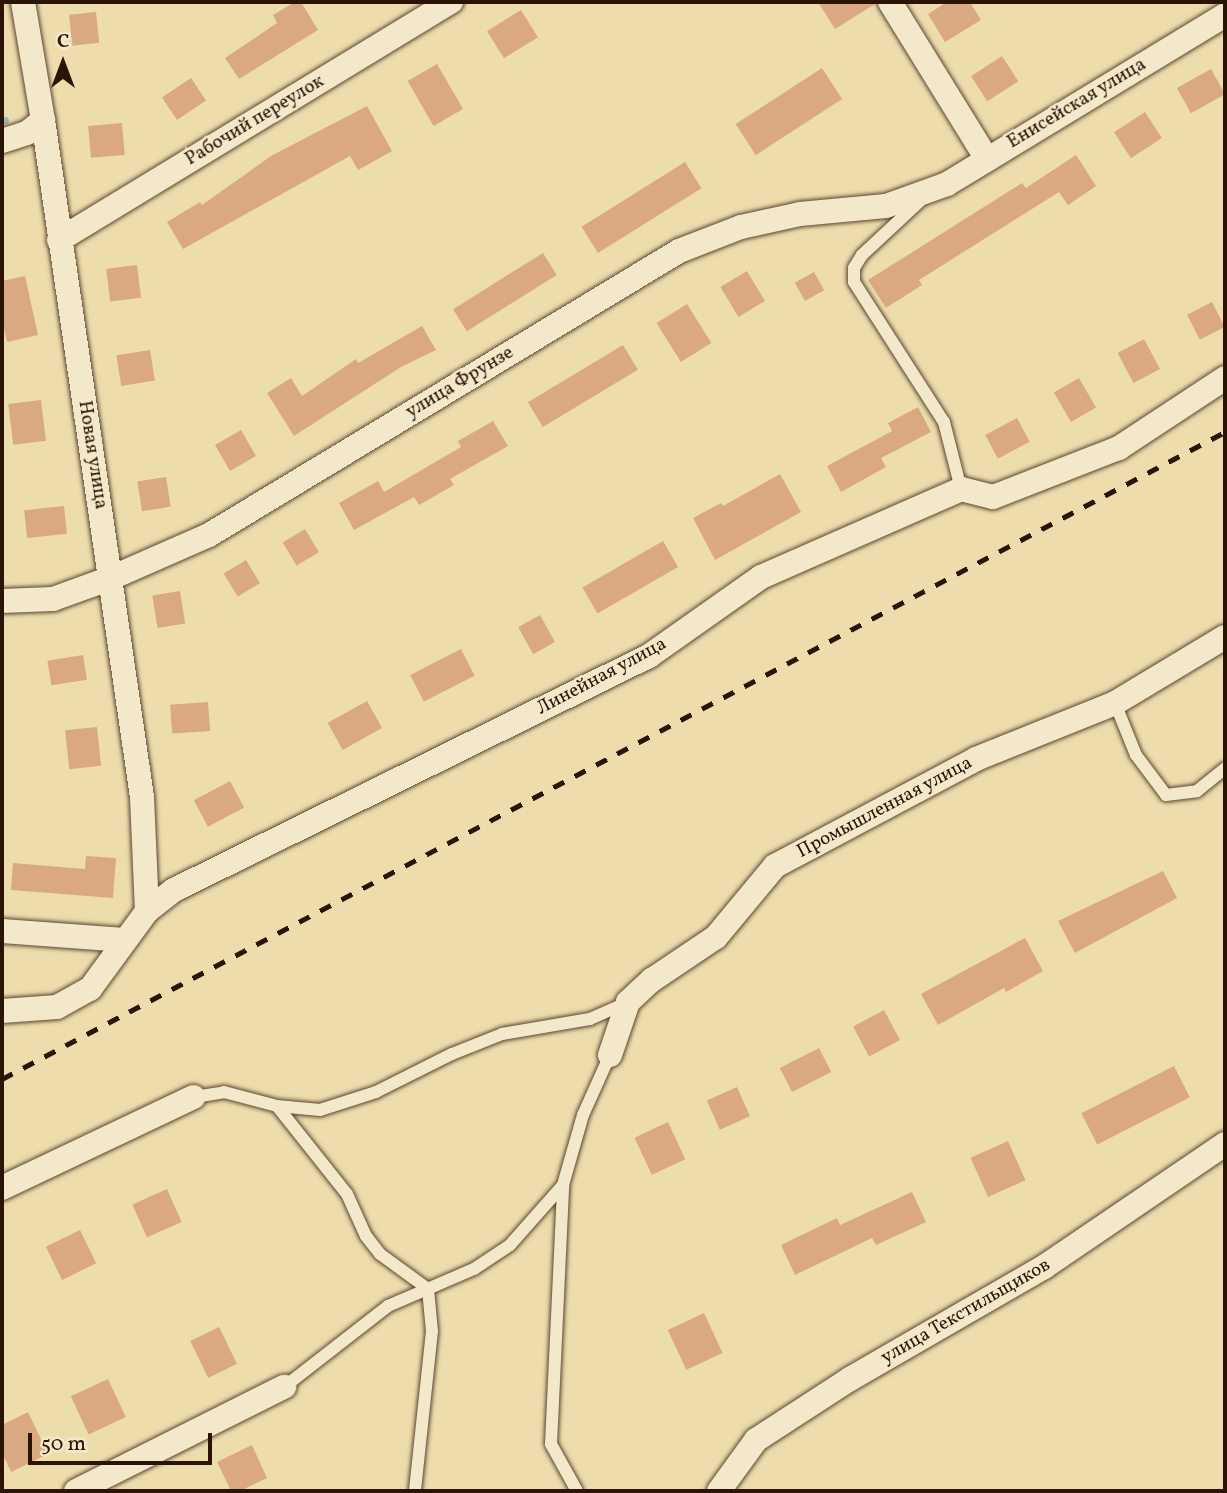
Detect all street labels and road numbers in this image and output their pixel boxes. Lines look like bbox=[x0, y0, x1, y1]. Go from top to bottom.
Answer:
street label: Енисейская улица bbox=[1003, 53, 1151, 155]
street label: Рабочий переулок bbox=[181, 71, 329, 171]
street label: улица Фрунзе bbox=[402, 342, 518, 424]
street label: Новая улица bbox=[72, 399, 112, 511]
street label: Линейная улица bbox=[533, 633, 671, 721]
street label: Промышленная улица bbox=[793, 752, 977, 864]
street label: улица Текстильщиков bbox=[877, 1254, 1055, 1370]

